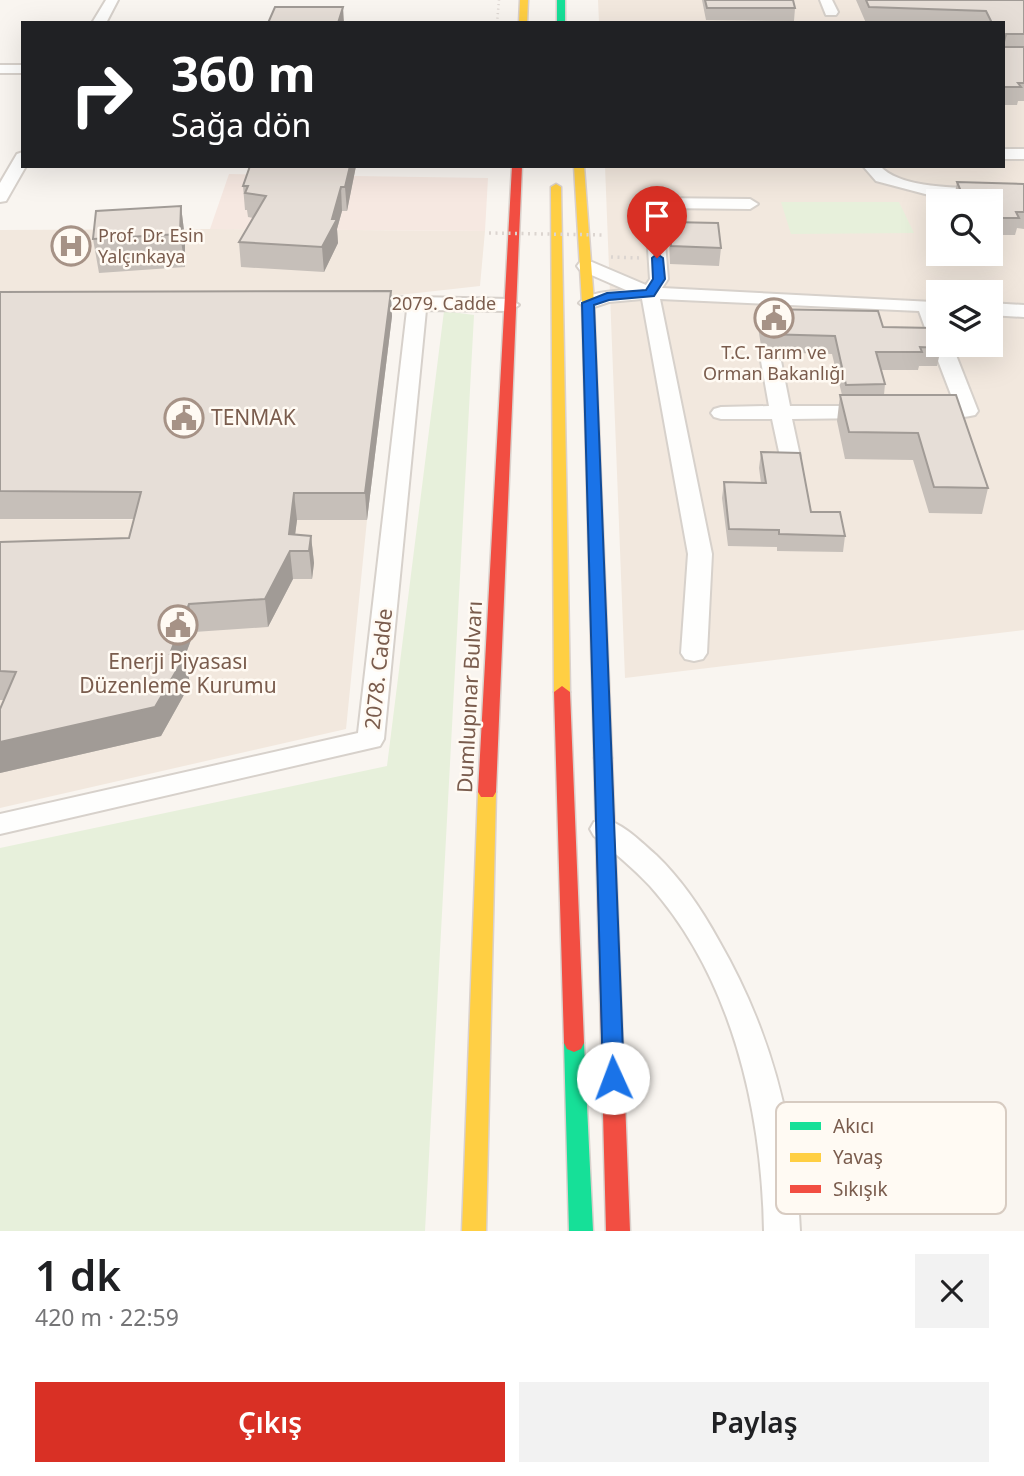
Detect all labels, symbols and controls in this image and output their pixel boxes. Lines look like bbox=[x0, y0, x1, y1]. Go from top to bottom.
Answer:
text: 360 m bbox=[171, 40, 316, 106]
icon: right bbox=[56, 49, 147, 140]
text: Sağa dön bbox=[171, 103, 311, 146]
pin bbox=[627, 186, 687, 258]
map controls bbox=[926, 189, 1003, 357]
button: search bbox=[926, 189, 1003, 266]
icon: arrive bbox=[638, 197, 676, 235]
place label: Prof. Dr. Esin Yalçınkaya bbox=[98, 223, 204, 268]
hospital icon: Prof. Dr. Esin Yalçınkaya bbox=[50, 225, 92, 267]
button: layers bbox=[926, 280, 1003, 357]
street label: 2079. Cadde bbox=[392, 291, 496, 315]
public building icon: T.C. Tarım ve Orman Bakanlığı bbox=[753, 297, 795, 339]
place label: T.C. Tarım ve Orman Bakanlığı bbox=[703, 340, 845, 385]
public building icon: TENMAK bbox=[163, 397, 205, 439]
place label: TENMAK bbox=[211, 403, 296, 431]
street label: Dumlupınar Bulvarı bbox=[450, 600, 488, 794]
public building icon: Enerji Piyasası Düzenleme Kurumu bbox=[157, 604, 199, 646]
street label: 2078. Cadde bbox=[358, 607, 398, 731]
place label: Enerji Piyasası Düzenleme Kurumu bbox=[79, 647, 277, 699]
position arrow bbox=[576, 1041, 650, 1115]
legend bbox=[776, 1102, 1006, 1214]
text: Akıcı bbox=[833, 1113, 874, 1139]
text: Yavaş bbox=[833, 1144, 883, 1170]
text: Sıkışık bbox=[833, 1176, 888, 1202]
text: 1 dk bbox=[35, 1246, 121, 1303]
button: close bbox=[915, 1254, 989, 1328]
text: 420 m · 22:59 bbox=[35, 1301, 179, 1333]
button: Çıkış bbox=[35, 1382, 505, 1462]
button: Paylaş bbox=[519, 1382, 989, 1462]

